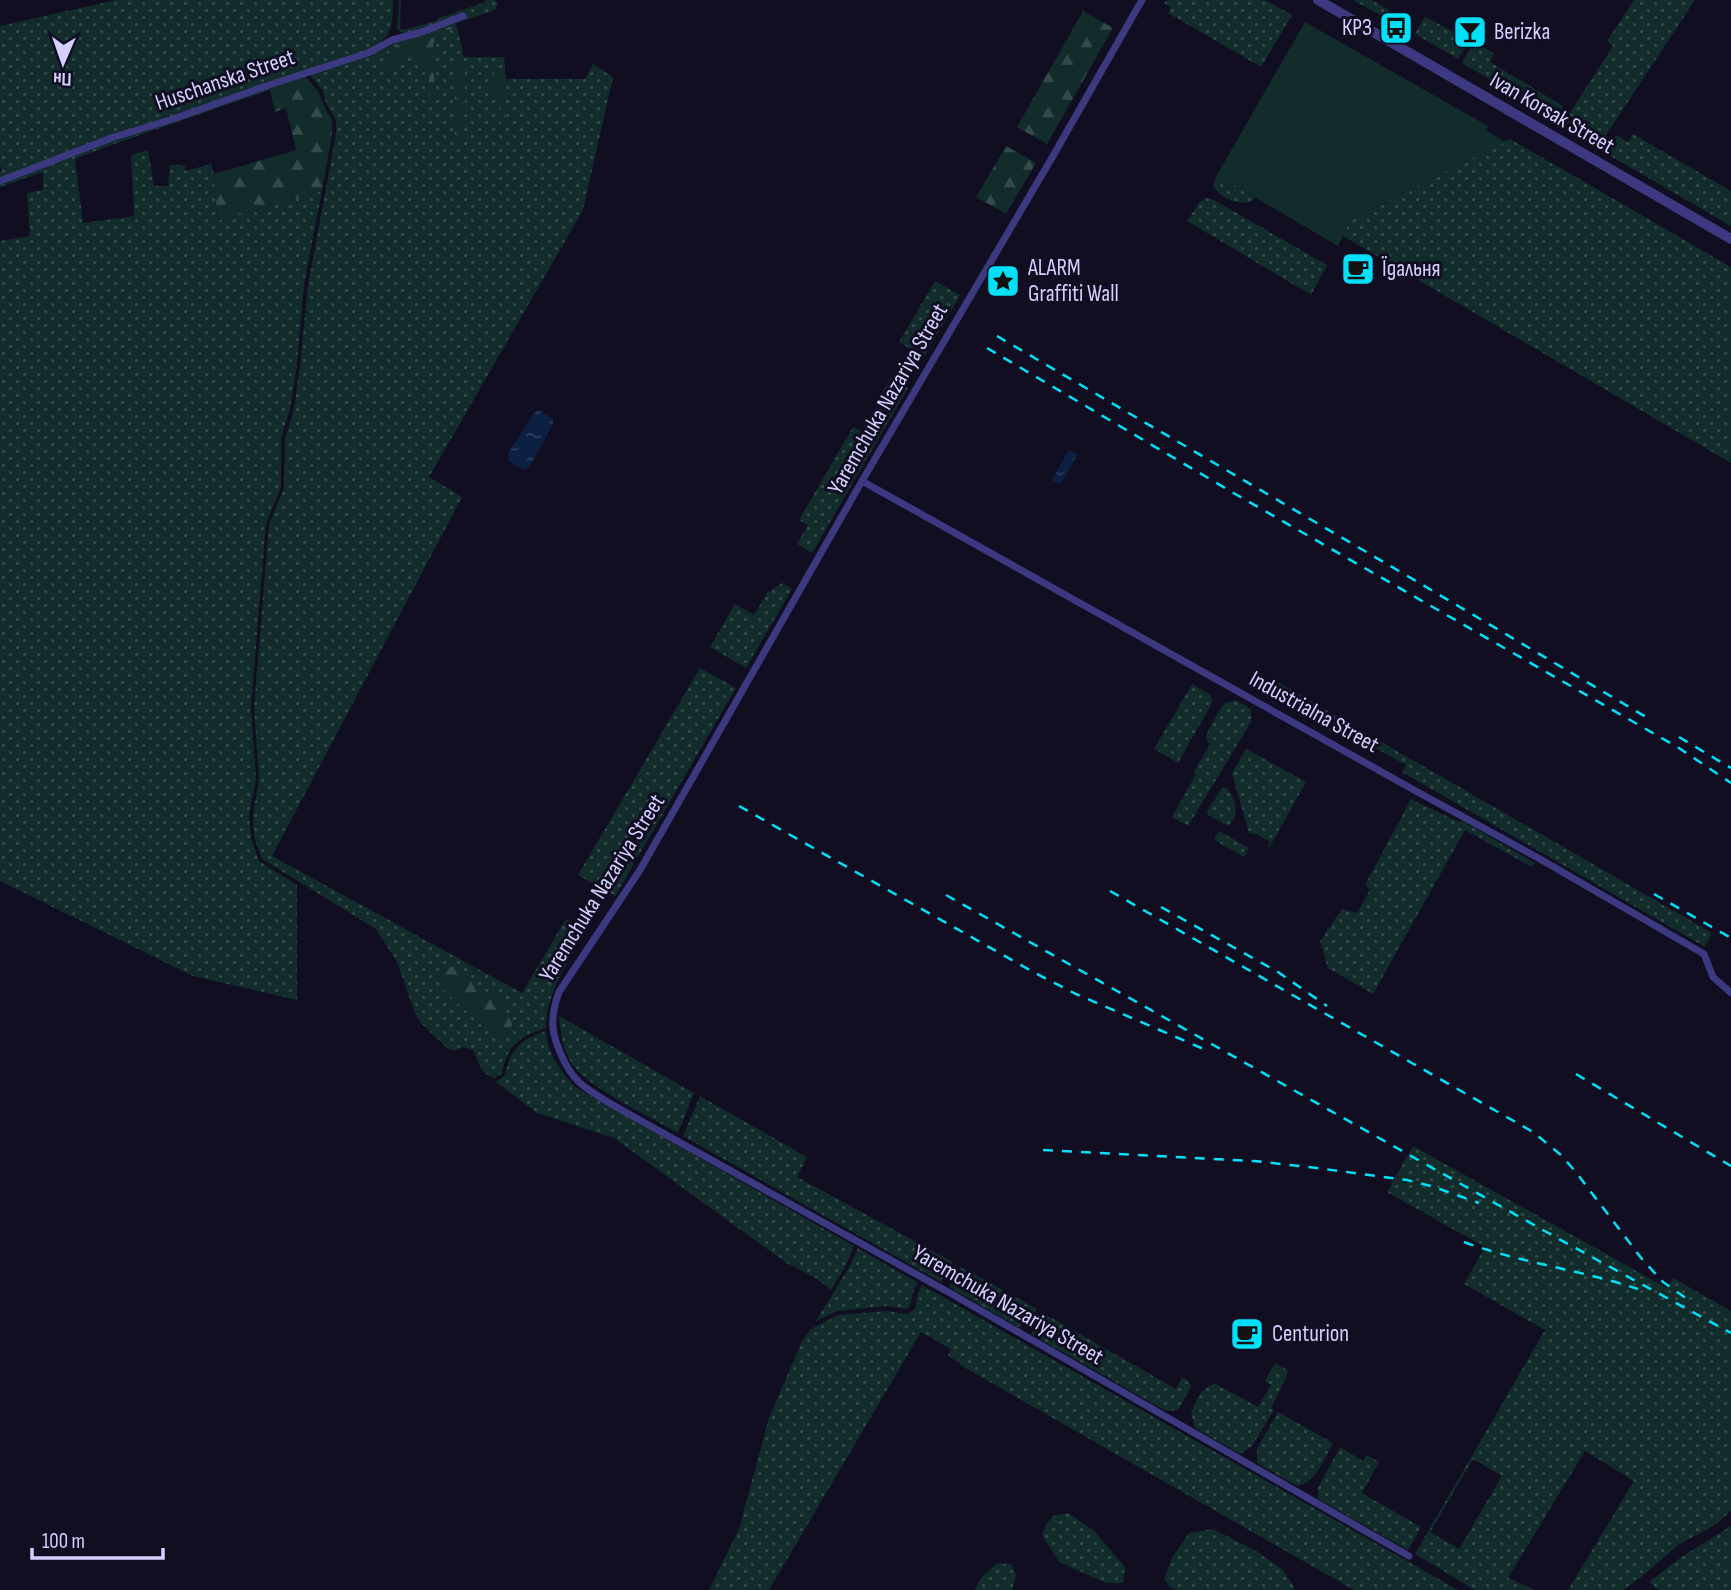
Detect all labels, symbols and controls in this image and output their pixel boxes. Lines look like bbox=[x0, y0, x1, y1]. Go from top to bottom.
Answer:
bus stop icon: КРЗ bbox=[1377, 9, 1415, 47]
bar icon: Berizka bbox=[1451, 13, 1489, 51]
place label: КРЗ bbox=[1342, 14, 1372, 42]
place label: Berizka bbox=[1494, 18, 1550, 46]
north arrow bbox=[28, 28, 98, 98]
street label: Huschanska Street bbox=[152, 43, 298, 117]
street label: Ivan Korsak Street bbox=[1485, 66, 1619, 160]
text: Пн bbox=[53, 67, 72, 90]
cafe icon: Їдальня bbox=[1339, 250, 1377, 288]
place label: ALARM Graffiti Wall bbox=[1027, 254, 1119, 308]
place label: Їдальня bbox=[1381, 255, 1441, 283]
place icon: ALARM Graffiti Wall bbox=[984, 262, 1022, 300]
street label: Yaremchuka Nazariya Street bbox=[822, 299, 954, 499]
street label: Industrialna Street bbox=[1244, 665, 1384, 759]
street label: Yaremchuka Nazariya Street bbox=[533, 789, 671, 987]
street label: Yaremchuka Nazariya Street bbox=[908, 1239, 1108, 1371]
cafe icon: Centurion bbox=[1228, 1315, 1266, 1353]
place label: Centurion bbox=[1272, 1320, 1349, 1348]
scale bar bbox=[32, 1516, 163, 1560]
text: 100 m bbox=[42, 1529, 85, 1554]

